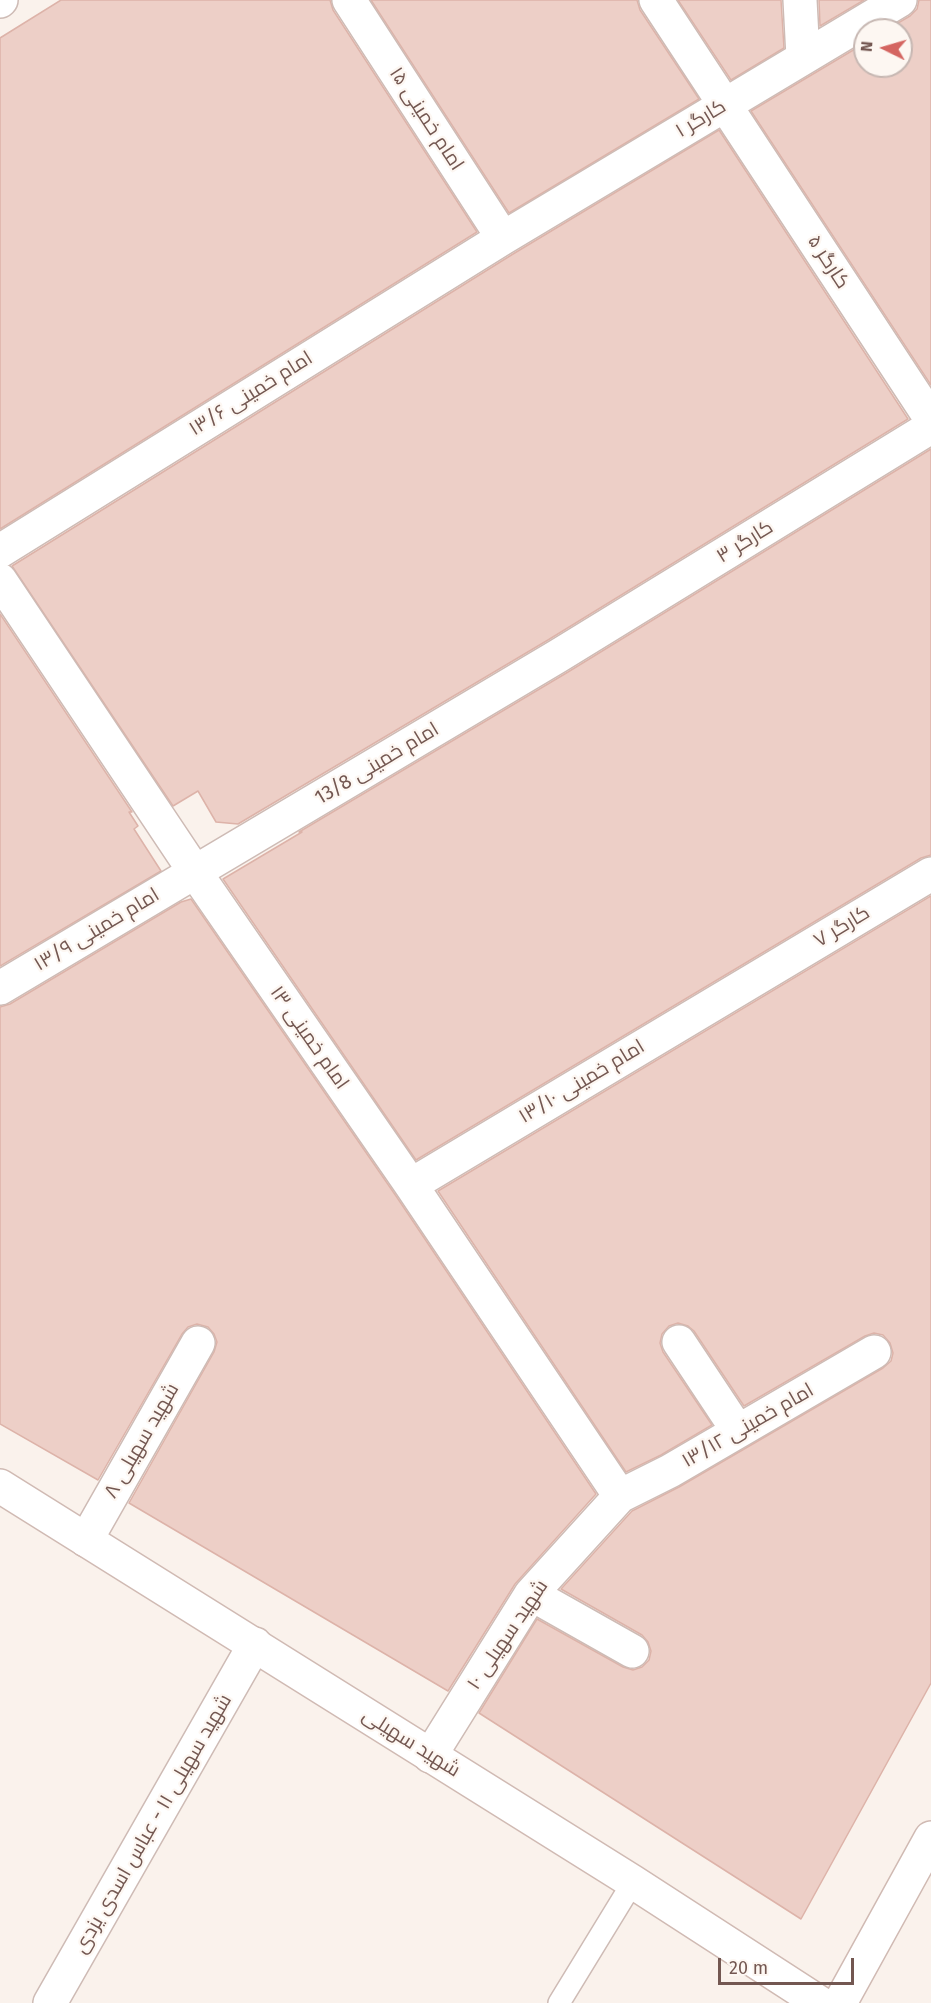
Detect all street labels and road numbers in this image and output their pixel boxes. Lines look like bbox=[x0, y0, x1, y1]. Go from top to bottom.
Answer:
street label: امام خمینی ۱۵ bbox=[384, 63, 468, 175]
street label: کارگر ۱ bbox=[671, 95, 731, 143]
street label: کارگر ۵ bbox=[802, 231, 854, 293]
street label: امام خمینی ۱۳/۶ bbox=[185, 346, 317, 442]
street label: کارگر ۳ bbox=[712, 515, 778, 569]
street label: امام خمینی 13/8 bbox=[311, 718, 443, 810]
street label: امام خمینی ۱۳/۹ bbox=[30, 883, 164, 977]
street label: کارگر ۷ bbox=[810, 901, 874, 953]
street label: امام خمینی ۱۳ bbox=[264, 982, 354, 1094]
street label: امام خمینی ۱۳/۱۰ bbox=[515, 1035, 649, 1129]
street label: شهید سهیلی ۸ bbox=[99, 1379, 185, 1503]
street label: امام خمینی ۱۳/۱۲ bbox=[678, 1379, 818, 1473]
street label: شهید سهیلی ۱۰ bbox=[462, 1575, 554, 1695]
street label: شهید سهیلی ۱۱ - عباس اسدی یزدی bbox=[69, 1690, 237, 1958]
street label: شهید سهیلی bbox=[358, 1703, 464, 1783]

